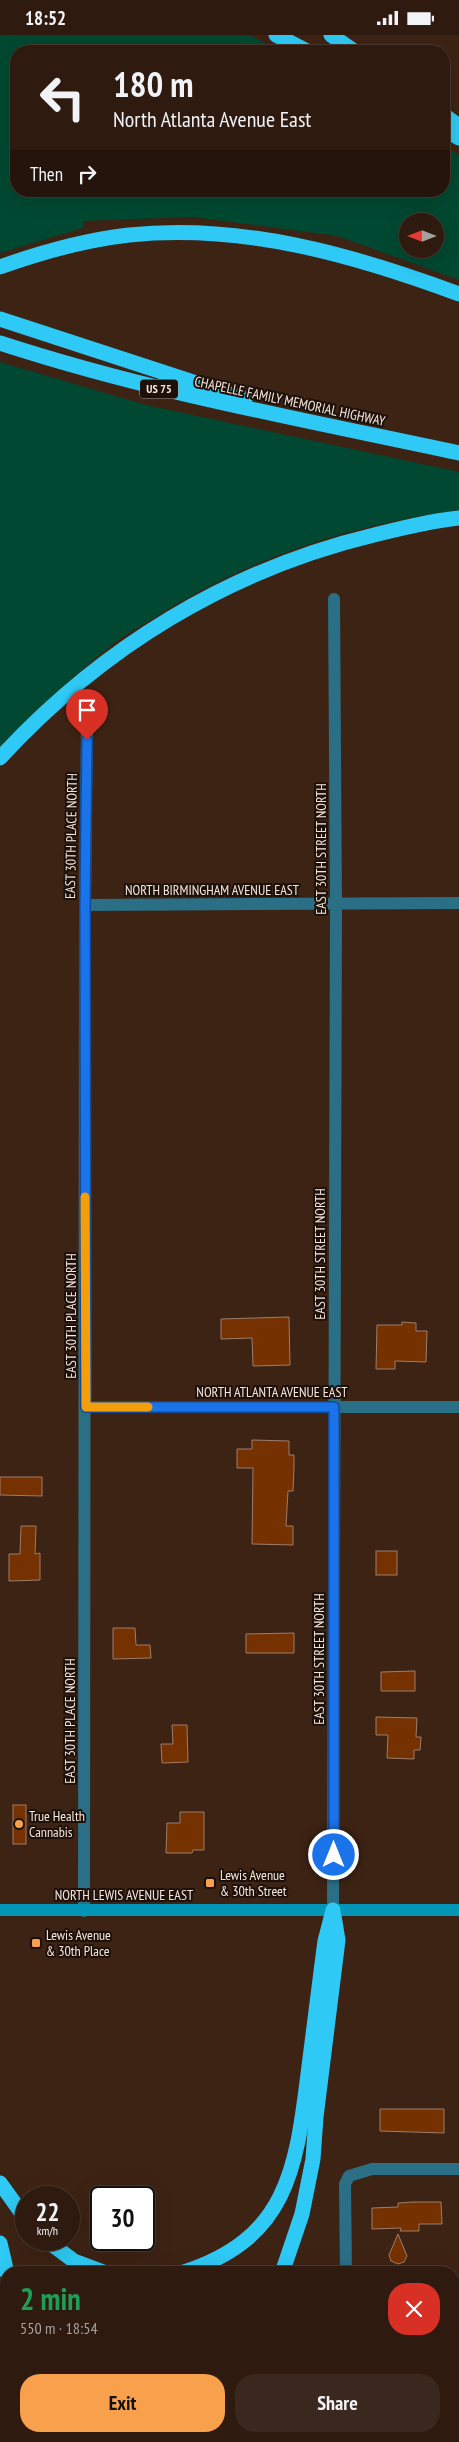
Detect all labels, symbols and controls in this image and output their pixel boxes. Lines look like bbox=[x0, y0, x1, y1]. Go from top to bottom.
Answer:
text: 18:52 bbox=[25, 6, 66, 30]
text: 180 m bbox=[113, 61, 194, 107]
icon: left bbox=[30, 65, 95, 130]
text: North Atlanta Avenue East bbox=[113, 105, 311, 133]
icon: right bbox=[73, 160, 101, 188]
text: Then bbox=[30, 162, 63, 186]
north arrow bbox=[399, 213, 444, 257]
map controls bbox=[399, 213, 444, 258]
street label: CHAPELLE FAMILY MEMORIAL HIGHWAY bbox=[193, 372, 388, 430]
road number: US 75 bbox=[140, 379, 178, 399]
pin bbox=[66, 689, 108, 740]
icon: arrive bbox=[73, 696, 101, 724]
street label: EAST 30TH PLACE NORTH bbox=[61, 773, 81, 899]
street label: EAST 30TH STREET NORTH bbox=[312, 783, 330, 915]
street label: NORTH BIRMINGHAM AVENUE EAST bbox=[125, 881, 300, 899]
street label: EAST 30TH STREET NORTH bbox=[311, 1188, 329, 1320]
street label: EAST 30TH PLACE NORTH bbox=[62, 1253, 80, 1379]
street label: NORTH ATLANTA AVENUE EAST bbox=[196, 1383, 348, 1401]
street label: EAST 30TH STREET NORTH bbox=[310, 1593, 328, 1725]
street label: EAST 30TH PLACE NORTH bbox=[61, 1658, 79, 1784]
place label: True Health Cannabis bbox=[29, 1807, 85, 1841]
marker: True Health Cannabis bbox=[13, 1818, 25, 1830]
position arrow bbox=[307, 1828, 359, 1880]
place label: Lewis Avenue & 30th Street bbox=[220, 1866, 287, 1900]
marker: Lewis Avenue & 30th Street bbox=[204, 1877, 216, 1889]
street label: NORTH LEWIS AVENUE EAST bbox=[55, 1886, 194, 1904]
place label: Lewis Avenue & 30th Place bbox=[46, 1926, 111, 1960]
marker: Lewis Avenue & 30th Place bbox=[30, 1937, 42, 1949]
speed limit sign: 30 bbox=[90, 2186, 155, 2251]
text: 22 bbox=[36, 2196, 59, 2228]
text: km/h bbox=[37, 2223, 58, 2238]
text: 2 min bbox=[20, 2279, 81, 2318]
button: close bbox=[388, 2283, 440, 2335]
text: 550 m · 18:54 bbox=[20, 2318, 98, 2338]
button: Exit bbox=[20, 2374, 225, 2432]
button: Share bbox=[235, 2374, 440, 2432]

